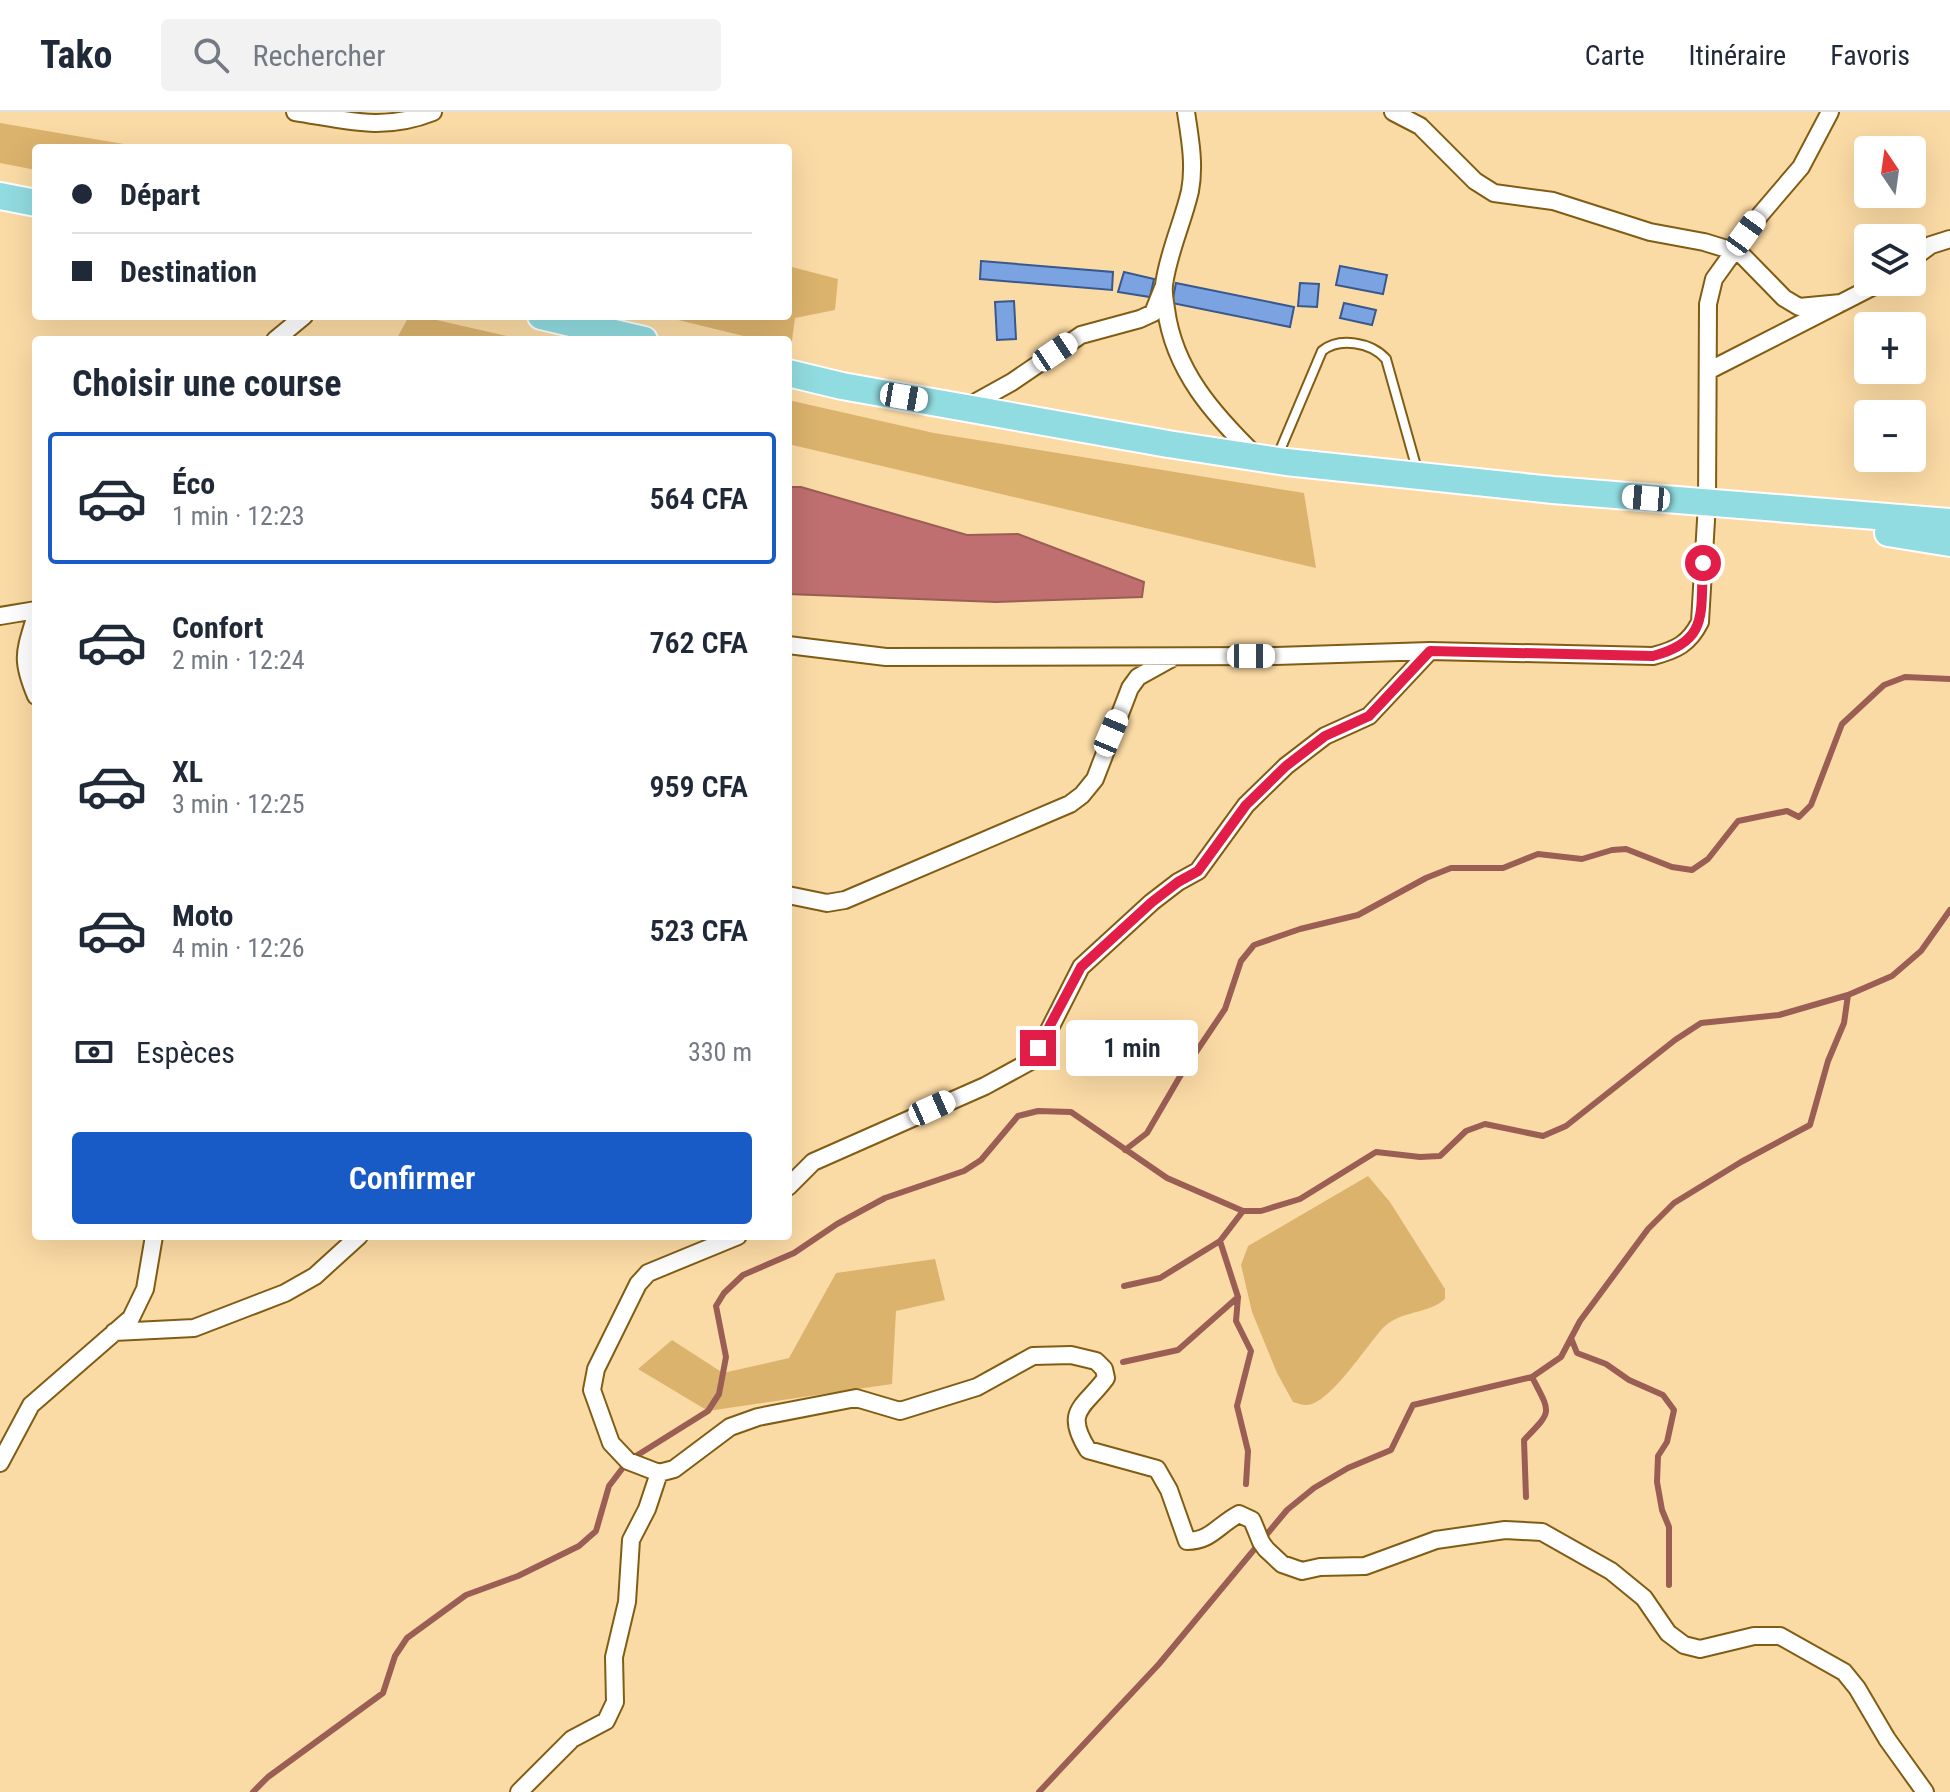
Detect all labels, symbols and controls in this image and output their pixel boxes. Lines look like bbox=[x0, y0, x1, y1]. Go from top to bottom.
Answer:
search box bbox=[161, 19, 721, 91]
text: Tako bbox=[40, 33, 113, 77]
icon: search bbox=[189, 33, 233, 77]
text: Rechercher bbox=[253, 38, 385, 73]
text: Carte bbox=[1585, 39, 1645, 72]
text: Itinéraire bbox=[1689, 39, 1786, 72]
text: Favoris bbox=[1830, 39, 1910, 72]
north arrow bbox=[1854, 136, 1926, 208]
map controls bbox=[1854, 136, 1926, 472]
text: Départ bbox=[120, 177, 200, 212]
car bbox=[1722, 207, 1770, 259]
button: layers bbox=[1854, 224, 1926, 296]
text: Destination bbox=[120, 254, 257, 289]
button: + bbox=[1854, 312, 1926, 384]
car bbox=[1028, 329, 1082, 375]
text: Choisir une course bbox=[72, 363, 341, 405]
car bbox=[878, 381, 930, 413]
button: − bbox=[1854, 400, 1926, 472]
icon: car bbox=[76, 462, 148, 534]
text: Éco bbox=[172, 466, 215, 501]
text: 564 CFA bbox=[649, 481, 748, 516]
car bbox=[1621, 484, 1671, 512]
text: 1 min · 12:23 bbox=[172, 501, 305, 531]
route start bbox=[1685, 545, 1721, 581]
icon: car bbox=[76, 606, 148, 678]
text: Confort bbox=[172, 610, 263, 645]
text: 762 CFA bbox=[649, 625, 748, 660]
car bbox=[1227, 644, 1275, 668]
text: 2 min · 12:24 bbox=[172, 645, 305, 675]
car bbox=[1091, 706, 1131, 760]
icon: car bbox=[76, 750, 148, 822]
text: XL bbox=[172, 754, 203, 789]
text: 959 CFA bbox=[649, 769, 748, 804]
text: 3 min · 12:25 bbox=[172, 789, 305, 819]
icon: car bbox=[76, 894, 148, 966]
text: Moto bbox=[172, 898, 233, 933]
text: 523 CFA bbox=[649, 913, 748, 948]
text: 4 min · 12:26 bbox=[172, 933, 305, 963]
callout: 1 min bbox=[1066, 1020, 1198, 1076]
icon: cash bbox=[72, 1030, 116, 1074]
route end bbox=[1020, 1030, 1056, 1066]
text: 1 min bbox=[1103, 1033, 1161, 1063]
text: Espèces bbox=[136, 1035, 235, 1070]
text: 330 m bbox=[688, 1037, 752, 1067]
car bbox=[905, 1087, 959, 1129]
button: Confirmer bbox=[72, 1132, 752, 1224]

